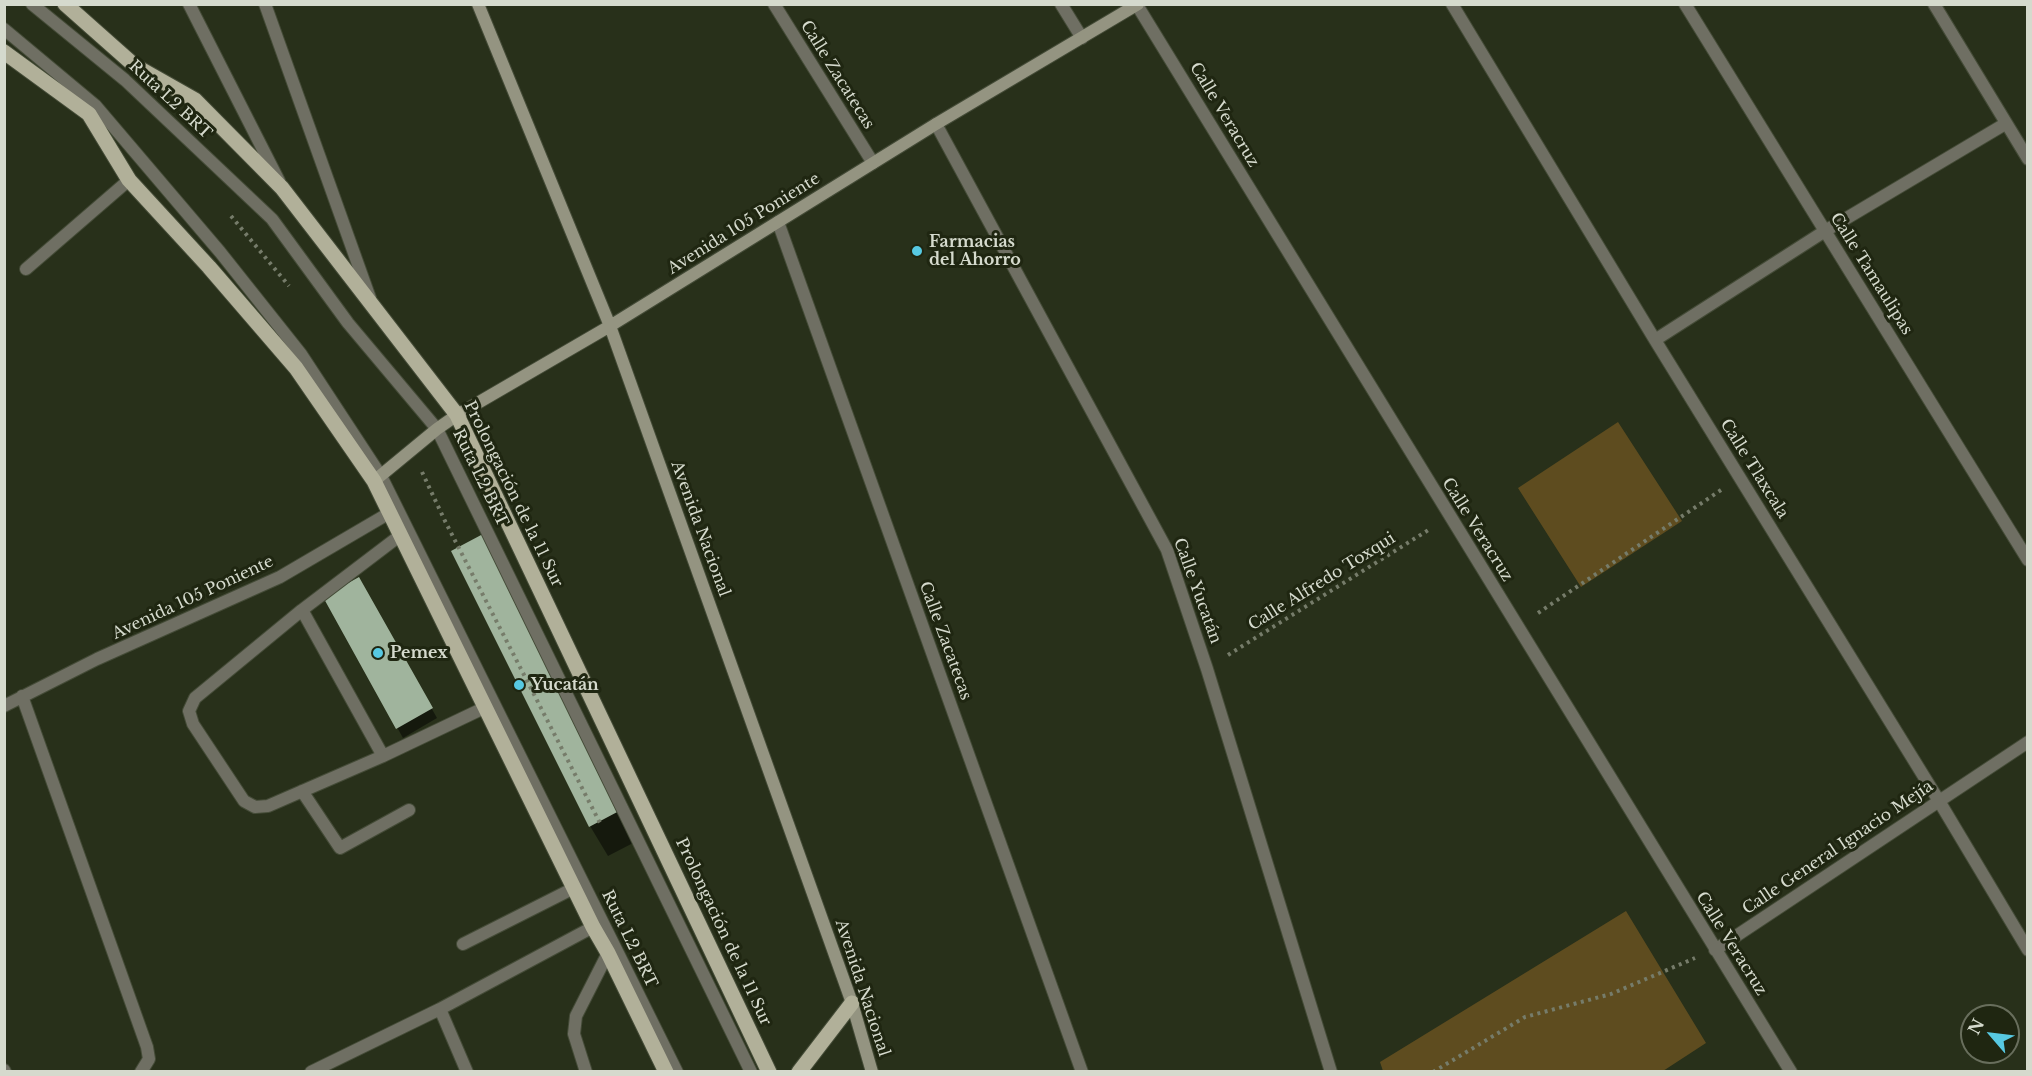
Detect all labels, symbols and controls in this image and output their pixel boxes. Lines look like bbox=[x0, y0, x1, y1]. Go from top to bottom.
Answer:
street label: Calle Zacatecas bbox=[796, 17, 878, 133]
street label: Ruta L2 BRT bbox=[125, 57, 215, 143]
street label: Calle Veracruz bbox=[1185, 59, 1263, 171]
street label: Avenida 105 Poniente bbox=[664, 169, 824, 279]
street label: Calle Tamaulipas bbox=[1826, 209, 1916, 339]
place label: Farmacias del Ahorro bbox=[929, 232, 1021, 270]
marker: Farmacias del Ahorro bbox=[910, 244, 924, 258]
street label: Prolongación de la 11 Sur bbox=[459, 398, 567, 590]
street label: Calle Tlaxcala bbox=[1716, 416, 1792, 522]
street label: Ruta L2 BRT bbox=[448, 426, 512, 530]
street label: Avenida Nacional bbox=[667, 459, 733, 599]
street label: Calle Veracruz bbox=[1437, 475, 1517, 585]
street label: Calle Alfredo Toxqui bbox=[1245, 529, 1399, 635]
street label: Calle Yucatán bbox=[1169, 536, 1225, 646]
street label: Avenida 105 Poniente bbox=[109, 552, 277, 644]
street label: Calle Zacatecas bbox=[915, 579, 975, 703]
place label: Pemex bbox=[390, 643, 448, 663]
marker: Pemex bbox=[371, 646, 385, 660]
place label: Yucatán bbox=[531, 675, 599, 695]
marker: Yucatán bbox=[512, 678, 526, 692]
street label: Calle General Ignacio Mejía bbox=[1739, 777, 1937, 919]
street label: Prolongación de la 11 Sur bbox=[671, 835, 775, 1029]
street label: Ruta L2 BRT bbox=[597, 887, 661, 991]
street label: Calle Veracruz bbox=[1691, 889, 1771, 999]
street label: Avenida Nacional bbox=[831, 917, 893, 1059]
north arrow bbox=[1960, 1004, 2020, 1064]
text: N bbox=[1964, 1015, 1988, 1038]

